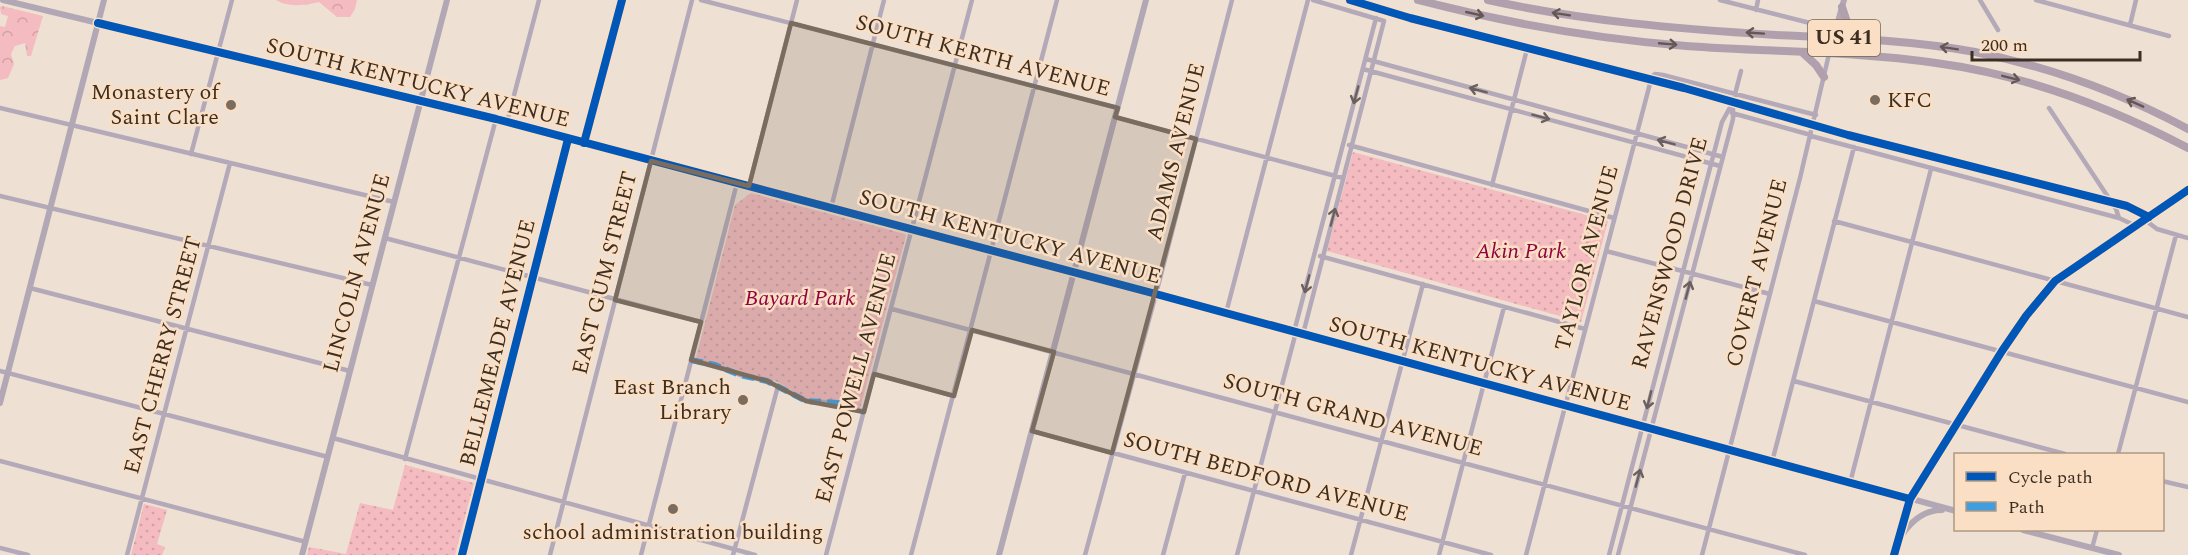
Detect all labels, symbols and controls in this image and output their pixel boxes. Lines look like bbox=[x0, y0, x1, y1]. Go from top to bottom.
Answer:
street label: SOUTH KERTH AVENUE bbox=[852, 6, 1114, 106]
one-way arrow bbox=[1551, 8, 1571, 19]
one-way arrow bbox=[1465, 9, 1484, 20]
road number: US 41 bbox=[1808, 20, 1880, 56]
scale bar bbox=[1972, 24, 2140, 62]
one-way arrow bbox=[1745, 28, 1765, 39]
street label: SOUTH KENTUCKY AVENUE bbox=[263, 29, 573, 137]
text: 200 m bbox=[1981, 32, 2028, 59]
one-way arrow bbox=[1657, 39, 1677, 50]
one-way arrow bbox=[1940, 43, 1959, 54]
street label: ADAMS AVENUE bbox=[1138, 60, 1214, 244]
one-way arrow bbox=[2001, 72, 2020, 84]
place label: Monastery of Saint Clare bbox=[91, 76, 220, 134]
one-way arrow bbox=[1469, 84, 1488, 95]
place label: KFC bbox=[1887, 84, 1932, 117]
one-way arrow bbox=[1350, 86, 1361, 105]
marker: KFC bbox=[1868, 93, 1882, 107]
one-way arrow bbox=[2127, 97, 2145, 108]
marker: Monastery of Saint Clare bbox=[224, 98, 238, 112]
one-way arrow bbox=[1531, 112, 1550, 124]
street label: RAVENSWOOD DRIVE bbox=[1623, 133, 1717, 373]
one-way arrow bbox=[1657, 135, 1676, 147]
street label: TAYLOR AVENUE bbox=[1546, 161, 1628, 355]
street label: EAST GUM STREET bbox=[564, 168, 646, 378]
street label: LINCOLN AVENUE bbox=[315, 170, 399, 376]
street label: COVERT AVENUE bbox=[1718, 175, 1796, 371]
street label: SOUTH KENTUCKY AVENUE bbox=[855, 181, 1165, 293]
one-way arrow bbox=[1328, 207, 1340, 226]
street label: BELLEMEADE AVENUE bbox=[451, 216, 545, 470]
street label: EAST CHERRY STREET bbox=[115, 232, 211, 478]
park label: Akin Park bbox=[1475, 235, 1566, 268]
street label: EAST POWELL AVENUE bbox=[807, 249, 905, 507]
one-way arrow bbox=[1300, 274, 1312, 293]
one-way arrow bbox=[1683, 280, 1694, 299]
park label: Bayard Park bbox=[745, 282, 856, 315]
street label: SOUTH KENTUCKY AVENUE bbox=[1325, 308, 1635, 420]
street label: SOUTH GRAND AVENUE bbox=[1219, 364, 1487, 466]
place label: East Branch Library bbox=[613, 371, 732, 429]
one-way arrow bbox=[1643, 390, 1655, 409]
marker: East Branch Library bbox=[736, 393, 750, 407]
street label: SOUTH BEDFORD AVENUE bbox=[1120, 423, 1412, 531]
legend bbox=[1954, 453, 2164, 531]
text: Cycle path bbox=[2008, 464, 2093, 491]
one-way arrow bbox=[1633, 469, 1644, 488]
text: Path bbox=[2008, 494, 2045, 521]
marker: school administration building bbox=[666, 502, 680, 516]
place label: school administration building bbox=[523, 516, 823, 549]

